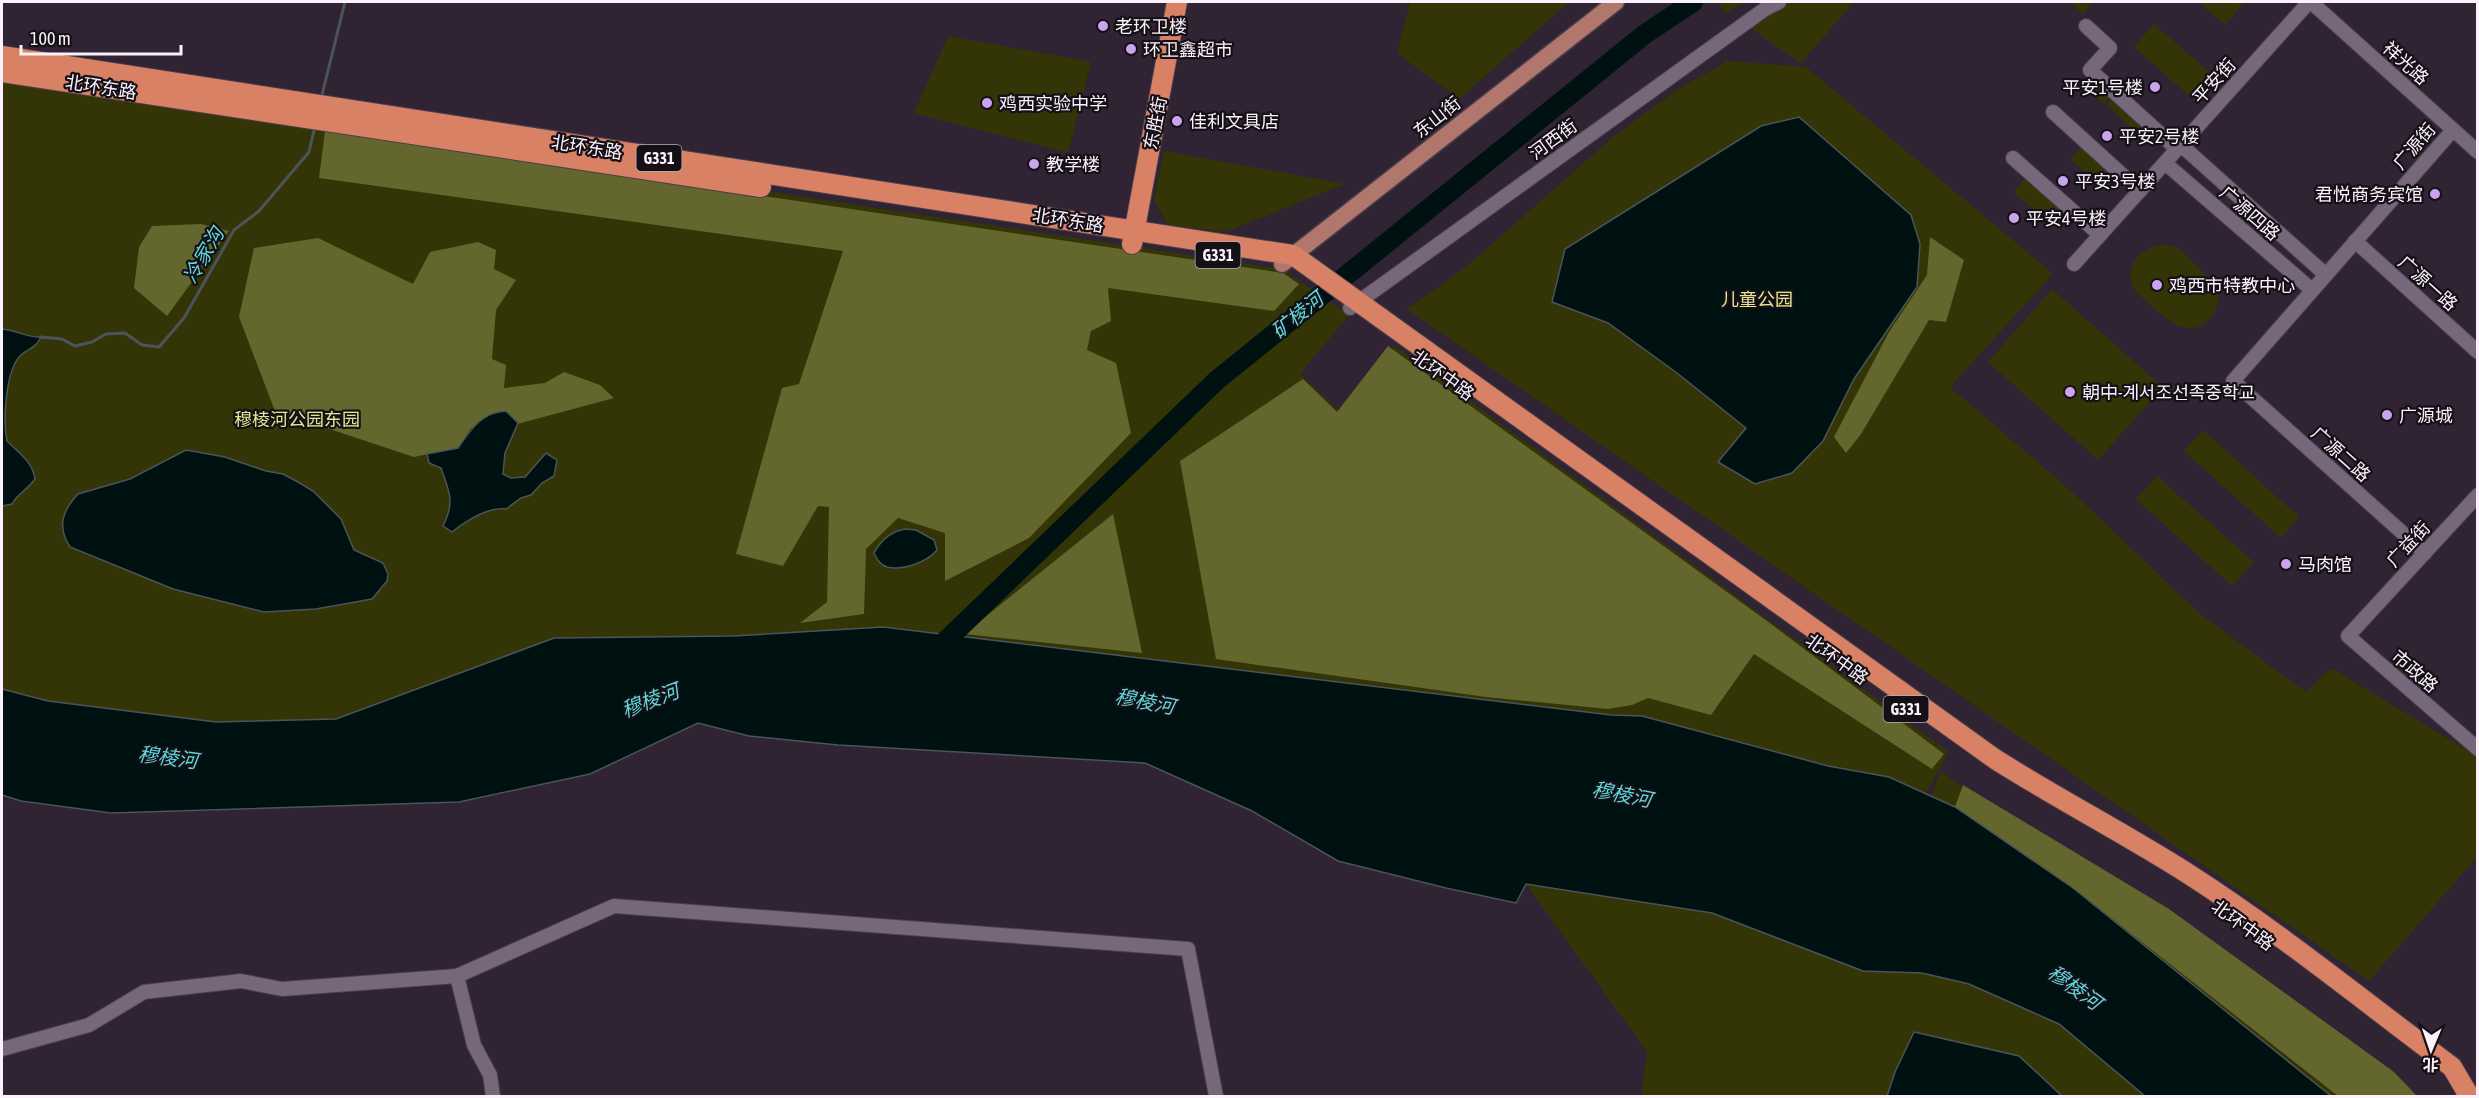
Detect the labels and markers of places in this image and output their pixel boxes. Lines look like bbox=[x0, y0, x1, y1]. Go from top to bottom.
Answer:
place label: 老环卫楼 bbox=[1115, 16, 1187, 37]
marker: 老环卫楼 bbox=[1096, 19, 1110, 33]
place label: 环卫鑫超市 bbox=[1143, 39, 1233, 60]
marker: 环卫鑫超市 bbox=[1124, 42, 1138, 56]
place label: 平安1号楼 bbox=[2063, 77, 2143, 98]
marker: 平安1号楼 bbox=[2148, 80, 2162, 94]
place label: 鸡西实验中学 bbox=[999, 93, 1107, 114]
marker: 鸡西实验中学 bbox=[980, 96, 994, 110]
place label: 佳利文具店 bbox=[1189, 111, 1279, 132]
marker: 佳利文具店 bbox=[1170, 114, 1184, 128]
place label: 平安2号楼 bbox=[2119, 126, 2199, 147]
marker: 平安2号楼 bbox=[2100, 129, 2114, 143]
place label: 教学楼 bbox=[1046, 154, 1100, 175]
marker: 教学楼 bbox=[1027, 157, 1041, 171]
place label: 平安3号楼 bbox=[2075, 171, 2155, 192]
marker: 平安3号楼 bbox=[2056, 174, 2070, 188]
place label: 君悦商务宾馆 bbox=[2315, 184, 2423, 205]
marker: 君悦商务宾馆 bbox=[2428, 187, 2442, 201]
place label: 平安4号楼 bbox=[2026, 208, 2106, 229]
marker: 平安4号楼 bbox=[2007, 211, 2021, 225]
place label: 鸡西市特教中心 bbox=[2169, 275, 2295, 296]
marker: 鸡西市特教中心 bbox=[2150, 278, 2164, 292]
place label: 朝中-계서조선족중학교 bbox=[2082, 382, 2255, 403]
marker: 朝中-계서조선족중학교 bbox=[2063, 385, 2077, 399]
place label: 广源城 bbox=[2399, 405, 2453, 426]
marker: 广源城 bbox=[2380, 408, 2394, 422]
place label: 马肉馆 bbox=[2298, 554, 2352, 575]
marker: 马肉馆 bbox=[2279, 557, 2293, 571]

